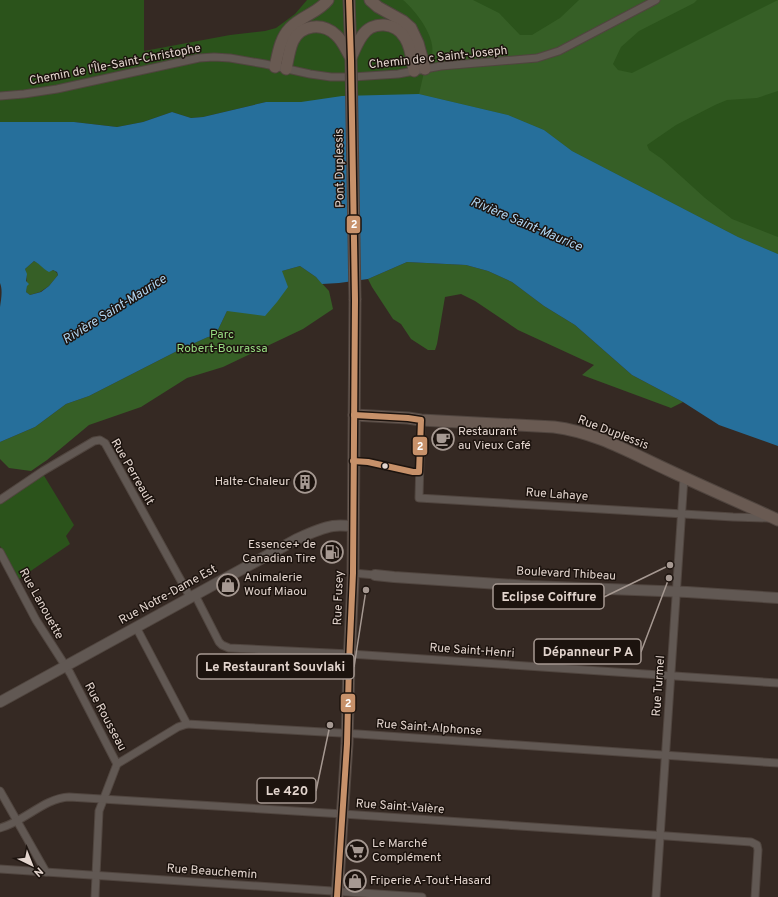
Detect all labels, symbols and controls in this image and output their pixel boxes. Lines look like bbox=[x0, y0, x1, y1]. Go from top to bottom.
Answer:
street label: Chemin de l'Île-Saint-Christophe bbox=[28, 40, 202, 90]
street label: Chemin de c Saint-Joseph bbox=[368, 43, 508, 73]
street label: Pont Duplessis bbox=[331, 128, 349, 208]
water label: Rivière Saint-Maurice bbox=[468, 194, 584, 256]
line badge: 2 bbox=[346, 215, 361, 234]
text: 2 bbox=[351, 218, 357, 232]
water label: Rivière Saint-Maurice bbox=[60, 271, 170, 348]
park label: Parc Robert-Bourassa bbox=[176, 327, 268, 357]
street label: Rue Duplessis bbox=[575, 412, 651, 454]
place label: Restaurant au Vieux Café bbox=[458, 424, 531, 454]
cafe icon: Restaurant au Vieux Café bbox=[430, 426, 456, 452]
street label: Rue Perreault bbox=[107, 436, 157, 508]
line badge: 2 bbox=[412, 436, 428, 456]
text: 2 bbox=[417, 440, 423, 454]
unlabelled marker bbox=[380, 461, 390, 471]
building icon: Halte-Chaleur bbox=[292, 469, 318, 495]
place label: Halte-Chaleur bbox=[215, 474, 290, 490]
street label: Rue Lahaye bbox=[525, 485, 589, 505]
place label: Essence+ de Canadian Tire bbox=[242, 537, 316, 567]
fuel station icon: Essence+ de Canadian Tire bbox=[319, 539, 345, 565]
street label: Rue Notre-Dame Est bbox=[116, 561, 220, 629]
street label: Boulevard Thibeau bbox=[516, 563, 616, 585]
street label: Rue Lanouette bbox=[15, 566, 67, 642]
place label: Animalerie Wouf Miaou bbox=[244, 570, 307, 600]
street label: Rue Fusey bbox=[330, 570, 348, 626]
shop icon: Animalerie Wouf Miaou bbox=[215, 572, 241, 598]
callout: Eclipse Coiffure bbox=[493, 584, 604, 609]
text: Eclipse Coiffure bbox=[501, 590, 597, 606]
callout: Dépanneur P A bbox=[534, 639, 641, 664]
street label: Rue Saint-Henri bbox=[429, 640, 515, 662]
text: Dépanneur P A bbox=[543, 645, 633, 661]
callout: Le Restaurant Souvlaki bbox=[197, 654, 354, 679]
street label: Rue Turmel bbox=[649, 655, 669, 717]
text: Le Restaurant Souvlaki bbox=[205, 660, 345, 676]
street label: Rue Rousseau bbox=[80, 680, 130, 754]
line badge: 2 bbox=[340, 693, 356, 713]
text: 2 bbox=[345, 697, 351, 711]
street label: Rue Saint-Alphonse bbox=[376, 716, 482, 740]
callout: Le 420 bbox=[257, 778, 316, 803]
text: Le 420 bbox=[266, 784, 308, 800]
street label: Rue Saint-Valère bbox=[355, 796, 445, 818]
place label: Le Marché Complément bbox=[372, 836, 441, 866]
supermarket icon: Le Marché Complément bbox=[344, 838, 370, 864]
north arrow bbox=[12, 845, 52, 885]
street label: Rue Beauchemin bbox=[166, 861, 258, 883]
text: N bbox=[30, 864, 46, 879]
shop icon: Friperie A-Tout-Hasard bbox=[342, 868, 368, 894]
place label: Friperie A-Tout-Hasard bbox=[370, 873, 491, 889]

